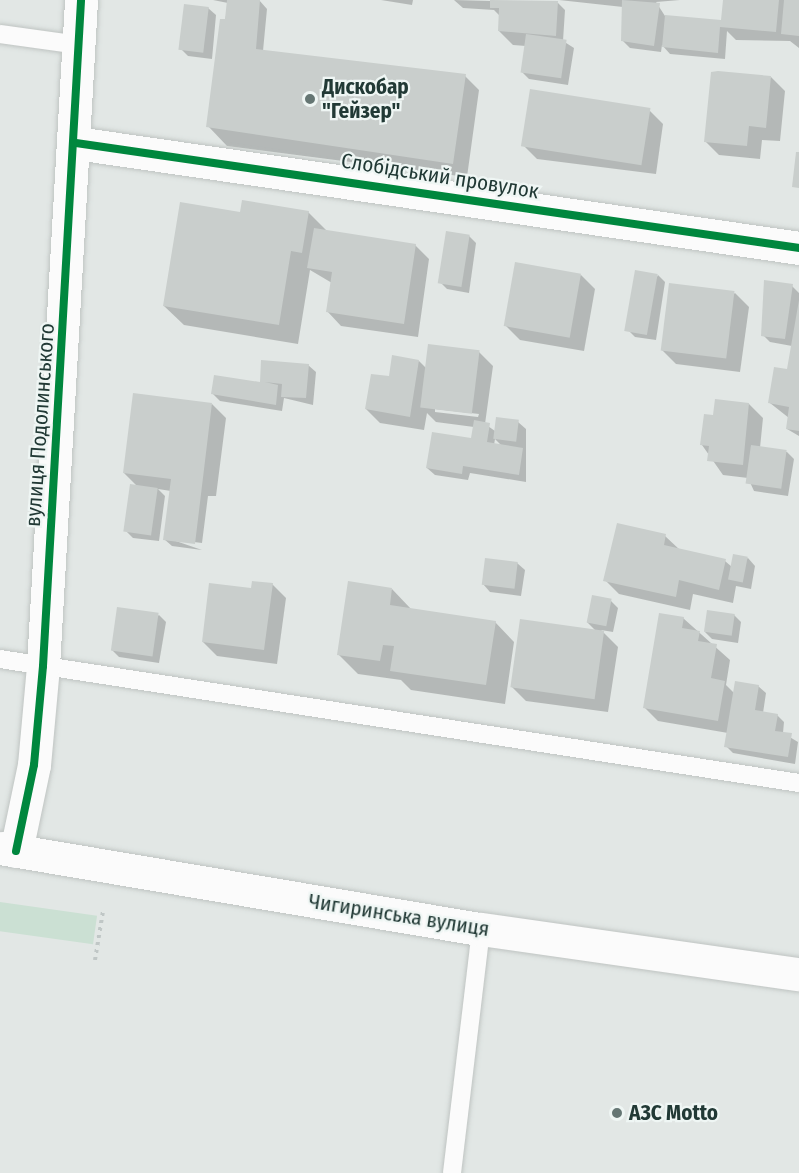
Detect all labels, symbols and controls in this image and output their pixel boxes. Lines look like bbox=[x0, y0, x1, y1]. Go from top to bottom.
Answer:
place label: Дискобар "Гейзер" bbox=[322, 74, 409, 124]
marker: Дискобар "Гейзер" bbox=[303, 92, 317, 106]
street label: Слобідський провулок bbox=[339, 148, 541, 204]
street label: вулиця Подолинського bbox=[20, 322, 60, 528]
street label: Чигиринська вулиця bbox=[307, 888, 491, 942]
place label: АЗС Motto bbox=[629, 1100, 718, 1126]
marker: АЗС Motto bbox=[610, 1106, 624, 1120]

